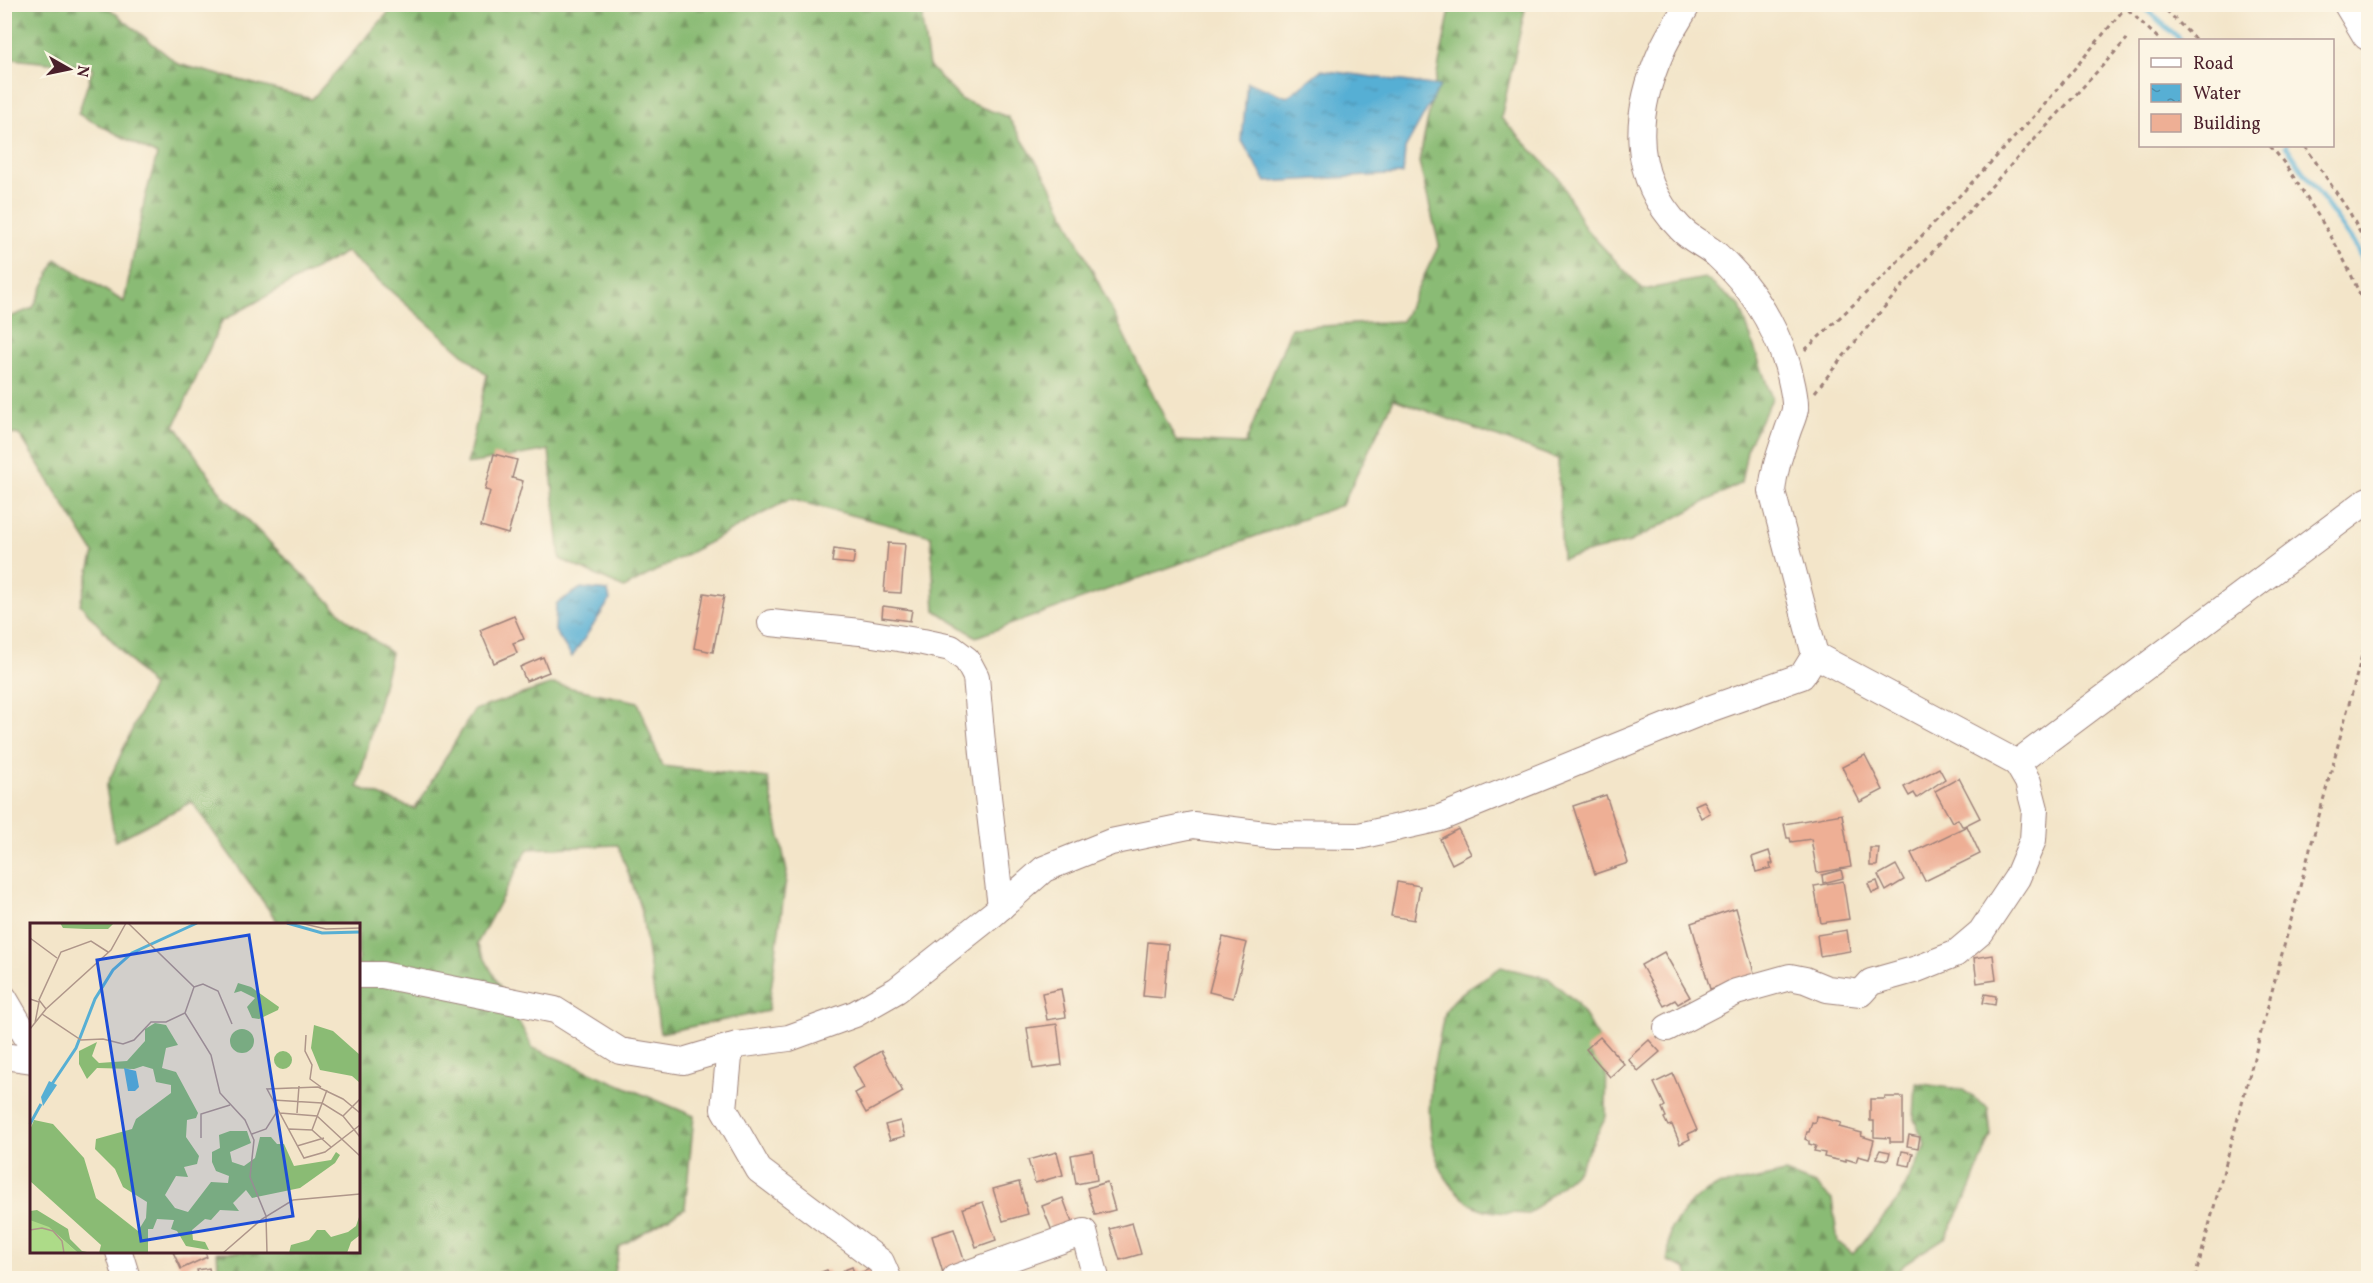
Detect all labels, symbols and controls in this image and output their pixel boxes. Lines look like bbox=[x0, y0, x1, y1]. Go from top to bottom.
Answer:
north arrow bbox=[39, 39, 99, 99]
legend bbox=[2139, 39, 2334, 147]
text: Road bbox=[2193, 52, 2234, 77]
text: N bbox=[70, 64, 94, 79]
text: Water bbox=[2193, 82, 2241, 107]
text: Building bbox=[2193, 112, 2261, 137]
inset map bbox=[30, 923, 360, 1253]

